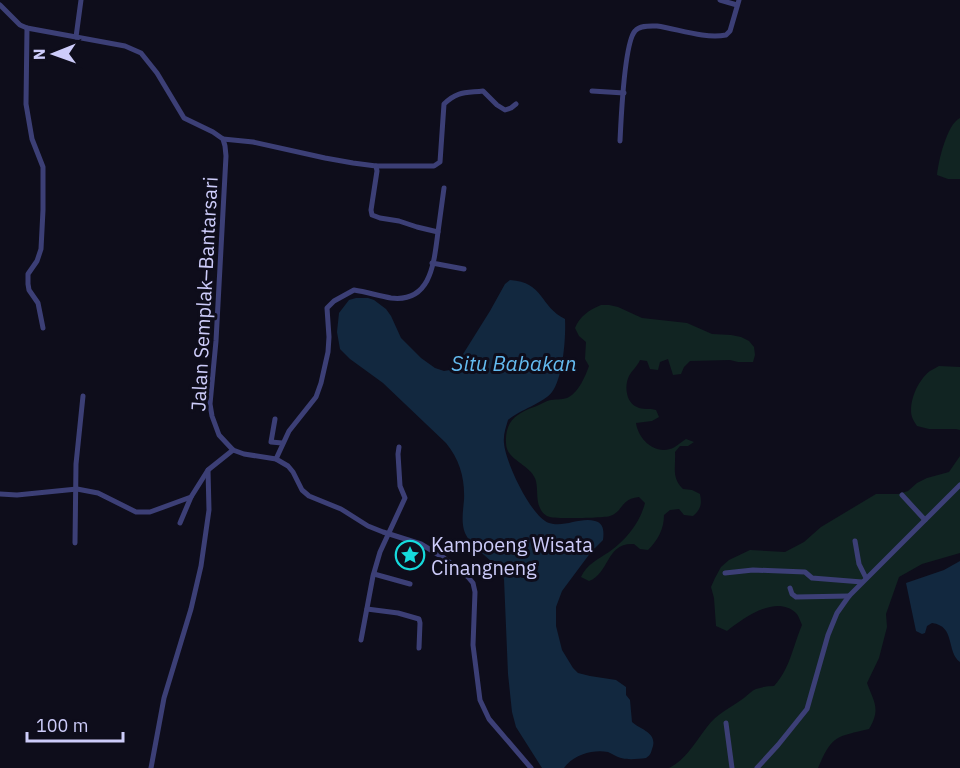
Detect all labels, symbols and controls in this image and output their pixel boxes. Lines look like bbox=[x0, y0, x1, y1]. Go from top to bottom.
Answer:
north arrow bbox=[24, 24, 84, 84]
text: N bbox=[29, 48, 49, 60]
street label: Jalan Semplak–Bantarsari bbox=[184, 176, 224, 412]
water label: Situ Babakan bbox=[451, 349, 577, 377]
place label: Kampoeng Wisata Cinangneng bbox=[431, 531, 593, 581]
place icon: Kampoeng Wisata Cinangneng bbox=[394, 539, 426, 571]
scale bar bbox=[27, 705, 123, 743]
text: 100 m bbox=[36, 714, 88, 737]

